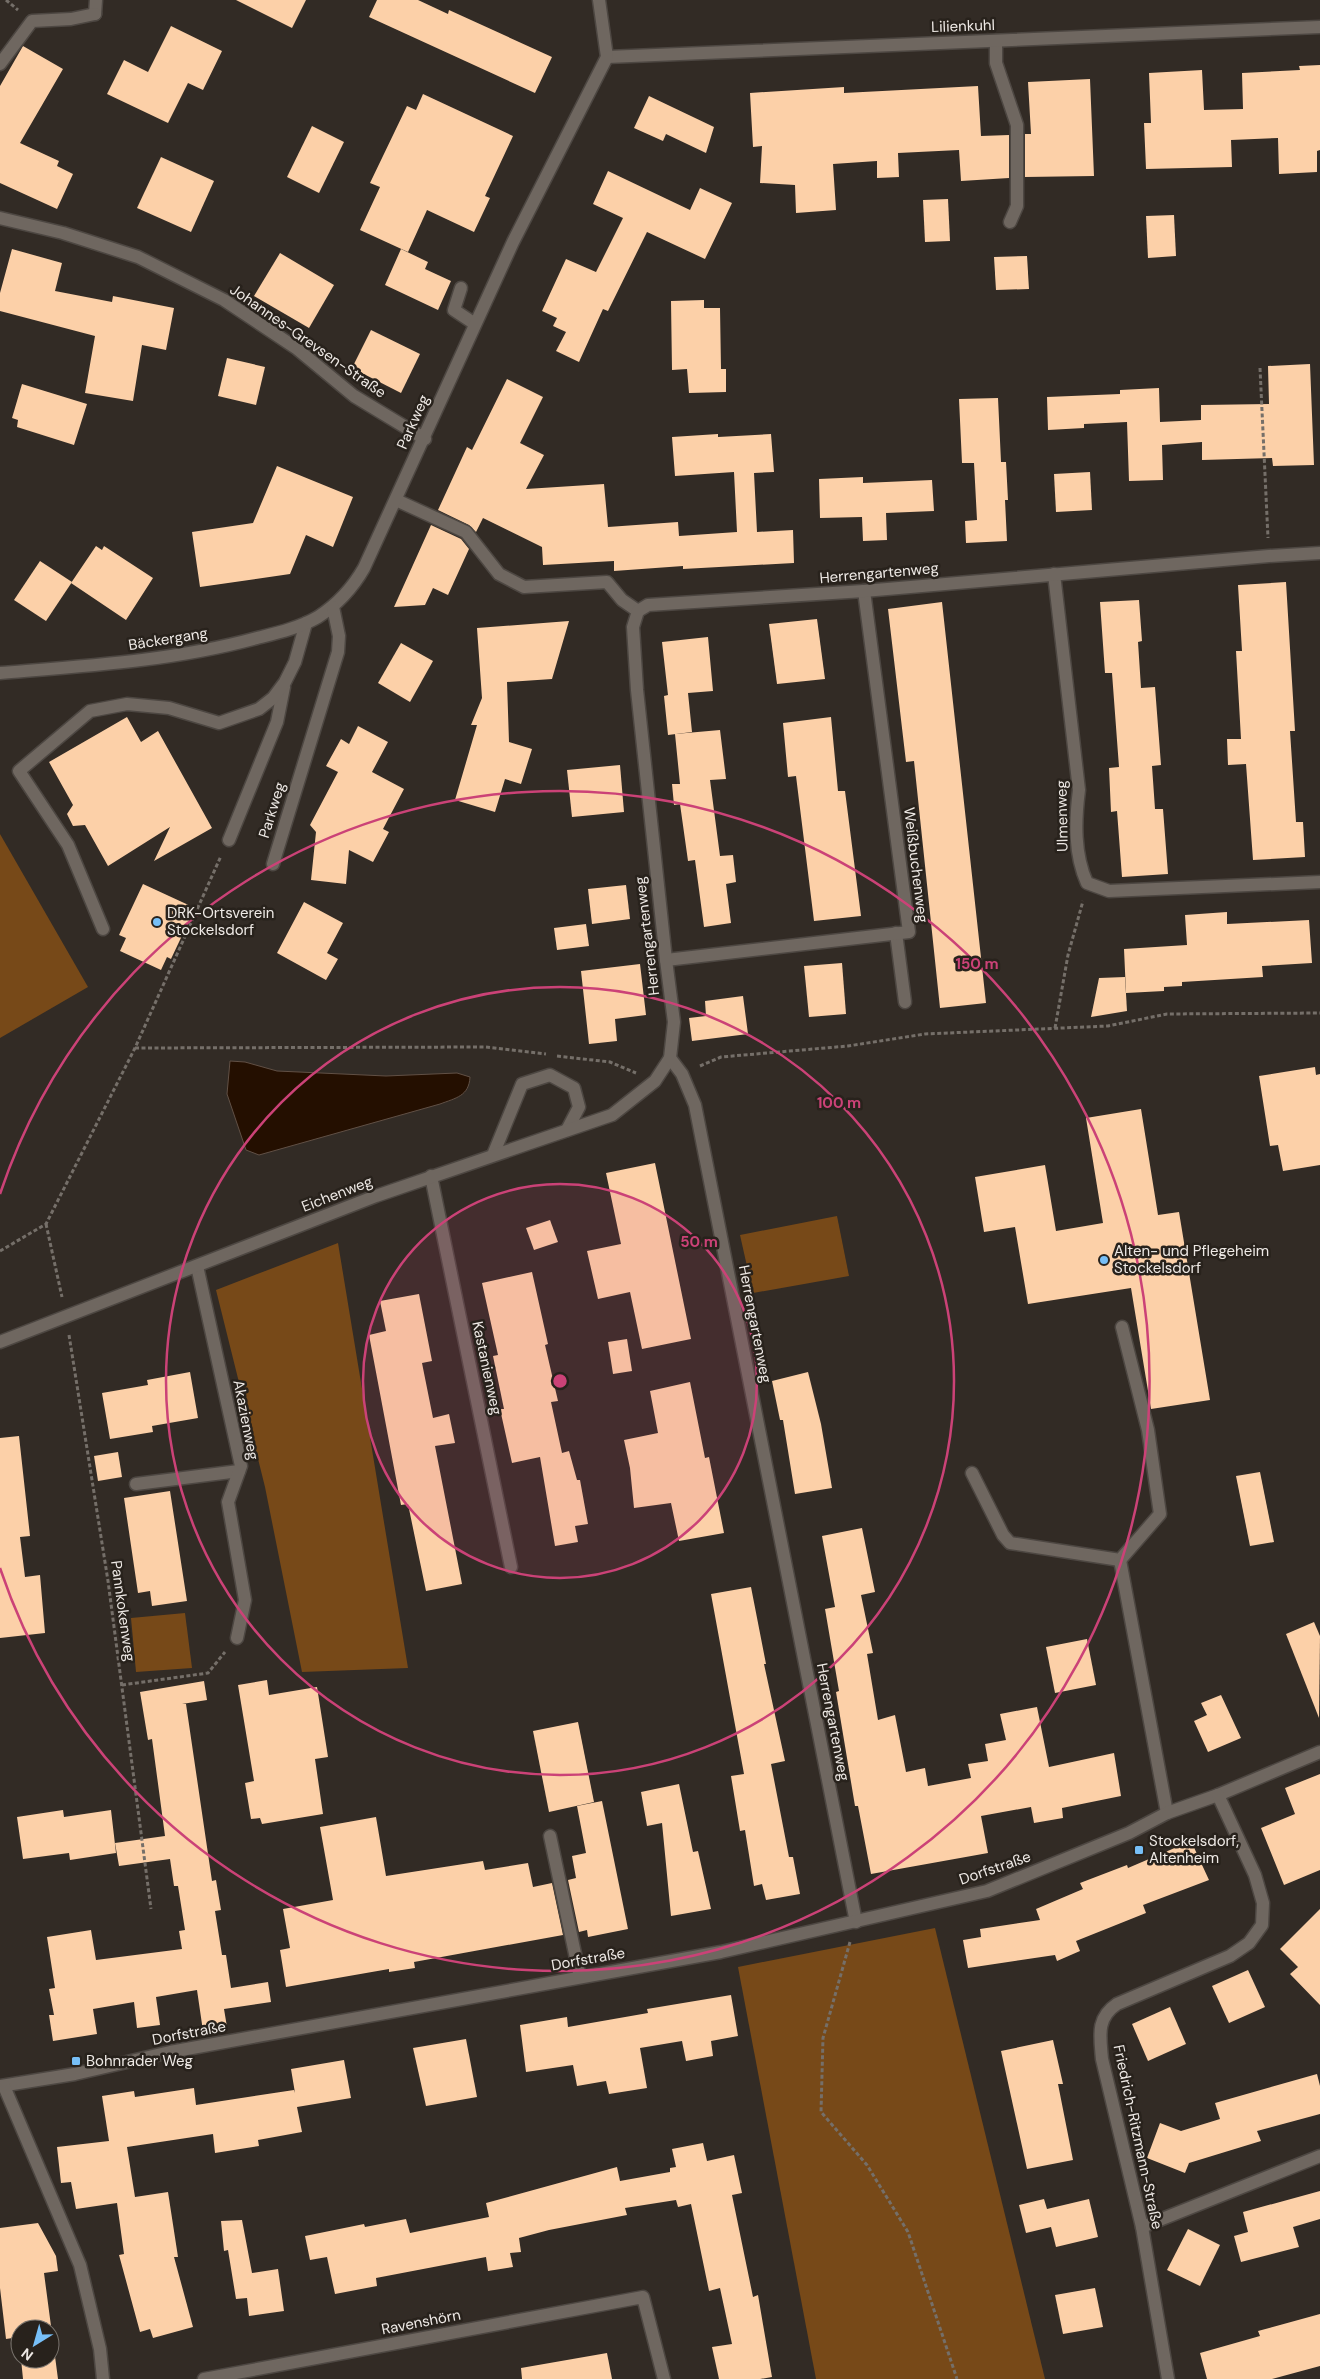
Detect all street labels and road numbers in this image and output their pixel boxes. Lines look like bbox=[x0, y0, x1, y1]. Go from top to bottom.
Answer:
street label: Lilienkuhl bbox=[931, 15, 995, 37]
street label: Johannes-Grevsen-Straße bbox=[226, 279, 390, 403]
street label: Parkweg bbox=[392, 392, 434, 452]
street label: Herrengartenweg bbox=[819, 558, 939, 588]
street label: Bäckergang bbox=[127, 623, 209, 655]
street label: Parkweg bbox=[254, 780, 290, 840]
street label: Ulmenweg bbox=[1051, 780, 1073, 852]
street label: Weißbuchenweg bbox=[899, 806, 933, 924]
street label: Herrengartenweg bbox=[630, 875, 664, 997]
street label: Eichenweg bbox=[299, 1171, 375, 1217]
street label: Herrengartenweg bbox=[734, 1263, 776, 1385]
street label: Kastanienweg bbox=[467, 1319, 507, 1417]
street label: Akazienweg bbox=[228, 1378, 264, 1462]
street label: Pannkokenweg bbox=[106, 1559, 140, 1663]
street label: Herrengartenweg bbox=[812, 1661, 854, 1783]
street label: Dorfstraße bbox=[956, 1846, 1034, 1890]
street label: Dorfstraße bbox=[550, 1943, 626, 1975]
street label: Dorfstraße bbox=[150, 2016, 228, 2050]
street label: Friedrich-Ritzmann-Straße bbox=[1109, 2043, 1167, 2231]
street label: Ravenshörn bbox=[380, 2305, 462, 2339]

